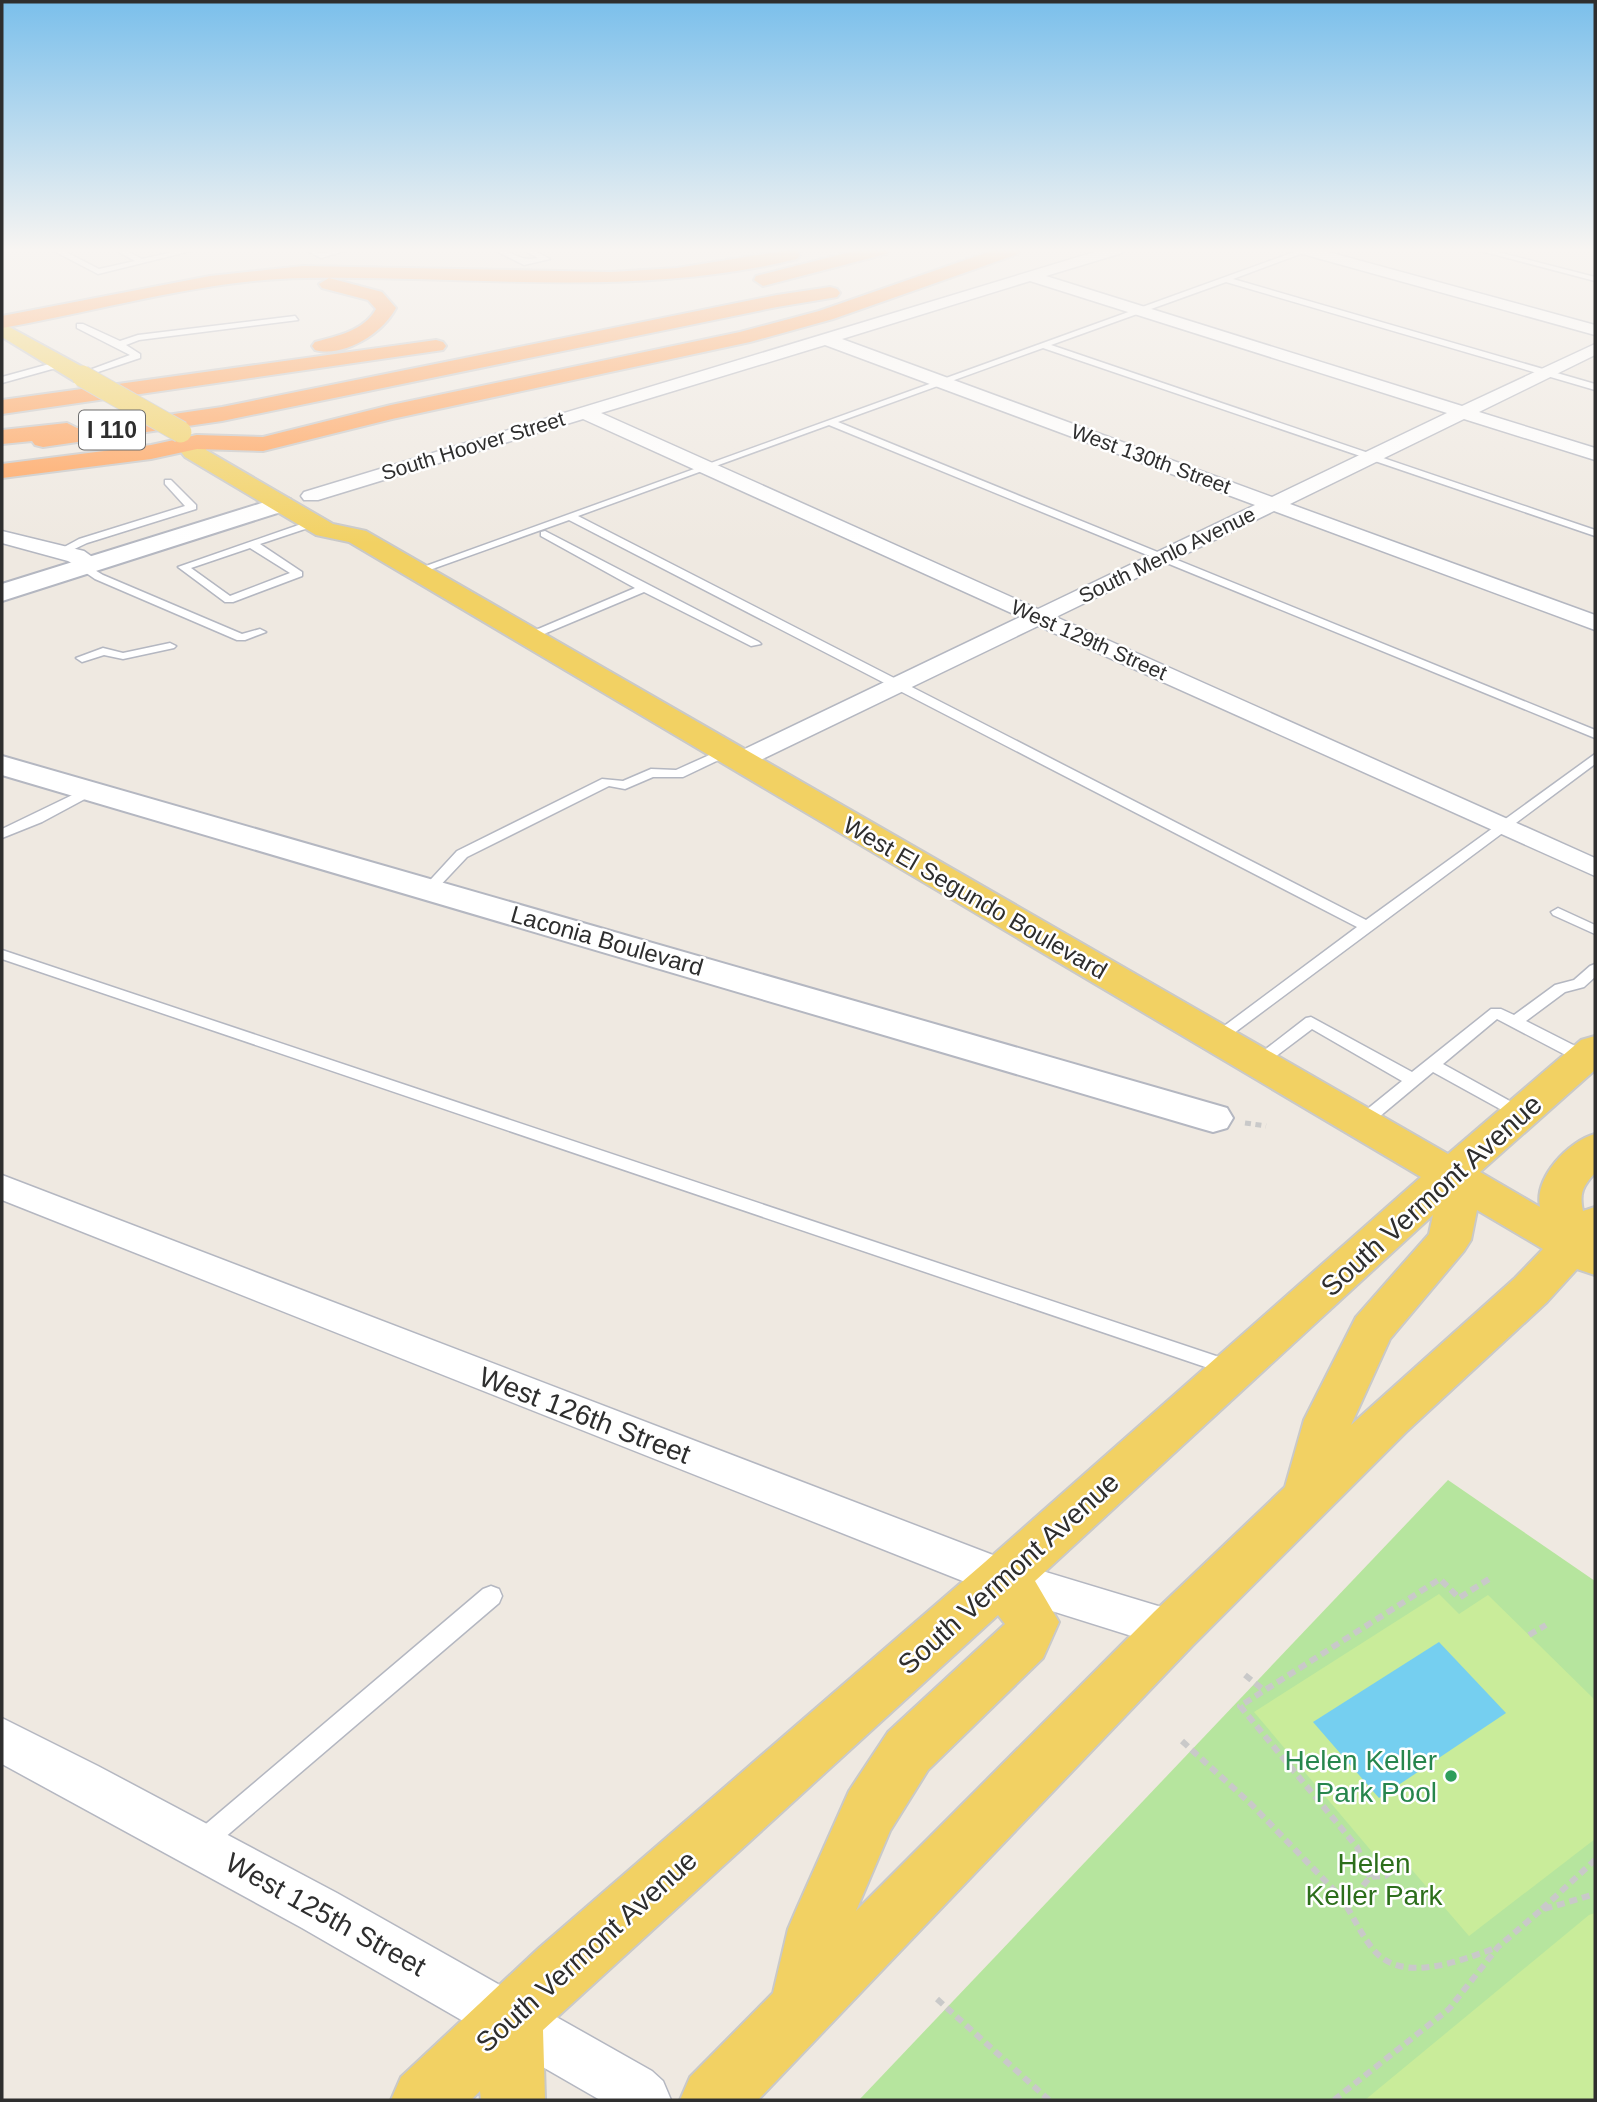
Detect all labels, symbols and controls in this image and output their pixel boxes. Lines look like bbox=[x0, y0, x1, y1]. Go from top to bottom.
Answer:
street label: South Hoover Street bbox=[379, 407, 567, 484]
road number: I 110 bbox=[79, 410, 145, 450]
street label: West 130th Street bbox=[1068, 419, 1234, 498]
street label: South Menlo Avenue bbox=[1075, 502, 1259, 607]
street label: West 129th Street bbox=[1008, 595, 1171, 684]
street label: West El Segundo Boulevard bbox=[839, 811, 1112, 984]
street label: Laconia Boulevard bbox=[508, 900, 706, 981]
street label: South Vermont Avenue bbox=[1315, 1088, 1548, 1303]
street label: West 126th Street bbox=[475, 1361, 695, 1470]
street label: South Vermont Avenue bbox=[892, 1466, 1125, 1681]
place label: Helen Keller Park Pool bbox=[1284, 1745, 1437, 1808]
marker: Helen Keller Park Pool bbox=[1443, 1768, 1459, 1784]
street label: South Vermont Avenue bbox=[470, 1844, 703, 2059]
street label: West 125th Street bbox=[220, 1847, 431, 1982]
park label: Helen Keller Park bbox=[1306, 1848, 1443, 1911]

